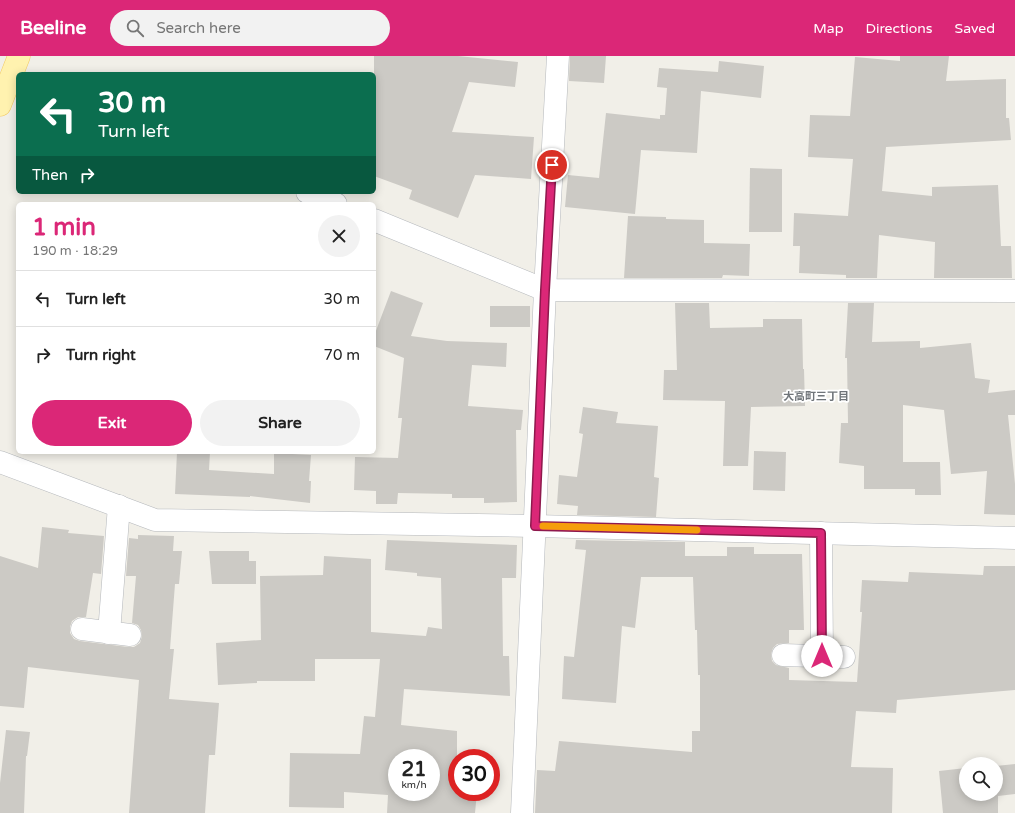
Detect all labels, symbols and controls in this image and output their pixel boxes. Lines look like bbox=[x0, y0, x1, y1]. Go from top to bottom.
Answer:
search box bbox=[110, 10, 390, 46]
text: Beeline bbox=[20, 17, 86, 39]
icon: search bbox=[124, 17, 146, 39]
text: Search here bbox=[156, 19, 241, 37]
text: Map bbox=[813, 20, 844, 37]
text: Directions bbox=[866, 20, 933, 37]
text: Saved bbox=[955, 20, 995, 37]
text: 30 m bbox=[98, 86, 166, 120]
icon: left bbox=[32, 88, 84, 140]
text: Turn left bbox=[98, 120, 170, 142]
pin bbox=[535, 148, 569, 182]
icon: arrive bbox=[541, 154, 563, 176]
icon: right bbox=[76, 164, 98, 186]
text: Then bbox=[32, 166, 68, 184]
text: 1 min bbox=[32, 213, 96, 242]
button: close bbox=[318, 215, 360, 257]
text: 190 m · 18:29 bbox=[32, 243, 118, 259]
icon: left bbox=[32, 288, 54, 310]
text: Turn left bbox=[66, 290, 126, 308]
text: 30 m bbox=[323, 290, 360, 308]
icon: right bbox=[32, 344, 54, 366]
text: Turn right bbox=[66, 346, 136, 364]
text: 70 m bbox=[323, 346, 360, 364]
district label: 大高町三丁目 bbox=[783, 390, 849, 403]
button: Exit bbox=[32, 400, 192, 446]
button: Share bbox=[200, 400, 360, 446]
position arrow bbox=[801, 635, 843, 677]
speed limit sign: 30 bbox=[448, 749, 500, 801]
map controls bbox=[959, 757, 1003, 801]
button: search bbox=[959, 757, 1003, 801]
text: 21 bbox=[401, 758, 427, 782]
text: km/h bbox=[401, 779, 427, 791]

